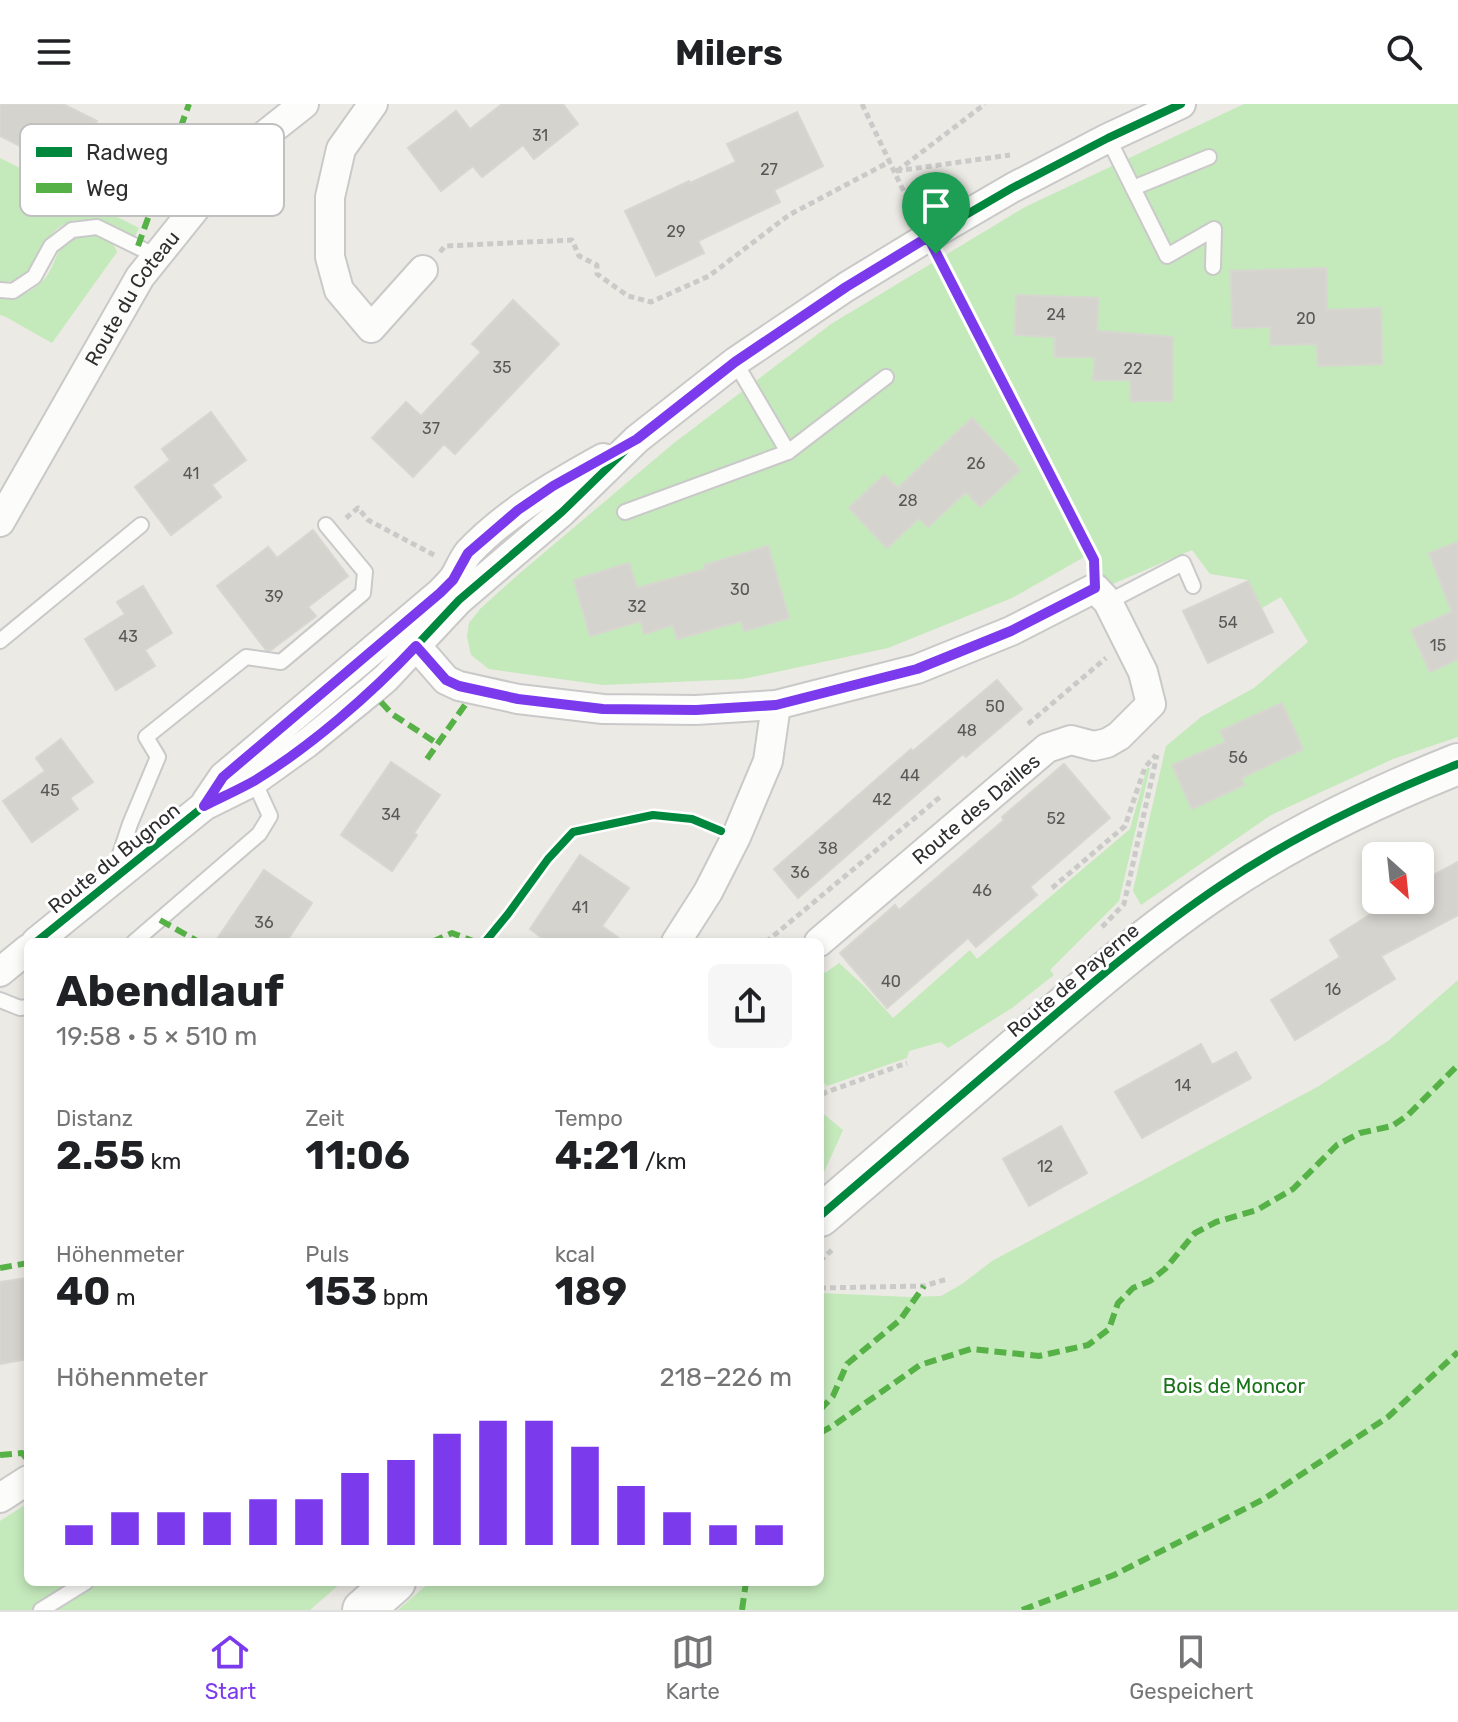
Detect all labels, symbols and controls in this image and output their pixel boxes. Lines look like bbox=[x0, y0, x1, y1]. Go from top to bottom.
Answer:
icon: menu bbox=[32, 30, 76, 74]
icon: search bbox=[1382, 30, 1426, 74]
text: Milers bbox=[675, 31, 783, 74]
legend bbox=[20, 124, 284, 216]
house number: 31 bbox=[532, 126, 548, 145]
text: Radweg bbox=[86, 139, 168, 166]
house number: 27 bbox=[760, 160, 778, 179]
pin bbox=[902, 172, 970, 254]
text: Weg bbox=[86, 175, 129, 202]
icon: arrive bbox=[914, 184, 958, 228]
house number: 29 bbox=[667, 222, 685, 241]
street label: Route du Coteau bbox=[80, 226, 184, 370]
house number: 24 bbox=[1046, 305, 1066, 324]
house number: 20 bbox=[1296, 309, 1316, 328]
house number: 35 bbox=[492, 358, 512, 377]
house number: 22 bbox=[1124, 359, 1142, 378]
house number: 37 bbox=[422, 419, 440, 438]
house number: 26 bbox=[966, 454, 986, 473]
house number: 41 bbox=[183, 464, 199, 483]
house number: 28 bbox=[898, 491, 918, 510]
house number: 30 bbox=[730, 580, 750, 599]
house number: 39 bbox=[264, 587, 284, 606]
house number: 32 bbox=[627, 597, 647, 616]
house number: 54 bbox=[1218, 613, 1238, 632]
house number: 43 bbox=[118, 627, 138, 646]
house number: 15 bbox=[1430, 636, 1446, 655]
house number: 50 bbox=[985, 697, 1005, 716]
house number: 48 bbox=[957, 721, 977, 740]
house number: 56 bbox=[1228, 748, 1248, 767]
street label: Route des Dailles bbox=[907, 749, 1045, 869]
house number: 44 bbox=[900, 766, 920, 785]
house number: 45 bbox=[40, 781, 60, 800]
house number: 42 bbox=[872, 790, 892, 809]
street label: Route du Bugnon bbox=[43, 798, 185, 918]
house number: 34 bbox=[381, 805, 401, 824]
house number: 52 bbox=[1047, 809, 1065, 828]
house number: 38 bbox=[818, 839, 838, 858]
north arrow bbox=[1362, 842, 1434, 914]
map controls bbox=[1362, 842, 1434, 914]
house number: 36 bbox=[790, 863, 810, 882]
house number: 46 bbox=[972, 881, 992, 900]
house number: 41 bbox=[572, 898, 588, 917]
house number: 36 bbox=[254, 913, 274, 932]
street label: Route de Payerne bbox=[1002, 918, 1144, 1042]
button: share bbox=[708, 964, 792, 1048]
text: Abendlauf bbox=[56, 965, 284, 1017]
house number: 40 bbox=[881, 972, 901, 991]
house number: 16 bbox=[1325, 980, 1342, 999]
text: 19:58 · 5 × 510 m bbox=[56, 1021, 257, 1052]
house number: 14 bbox=[1175, 1076, 1191, 1095]
text: Distanz bbox=[56, 1105, 133, 1132]
text: Zeit bbox=[305, 1105, 344, 1132]
text: Tempo bbox=[555, 1105, 623, 1132]
text: 2.55 bbox=[56, 1132, 145, 1179]
text: 11:06 bbox=[305, 1132, 410, 1179]
text: 4:21 bbox=[555, 1132, 640, 1179]
text: km bbox=[145, 1148, 181, 1175]
text: /km bbox=[640, 1148, 686, 1175]
house number: 12 bbox=[1037, 1157, 1053, 1176]
text: Höhenmeter bbox=[56, 1241, 184, 1268]
text: Puls bbox=[305, 1241, 349, 1268]
text: kcal bbox=[555, 1241, 595, 1268]
text: 40 bbox=[56, 1268, 111, 1315]
text: 153 bbox=[305, 1268, 377, 1315]
text: 189 bbox=[555, 1268, 627, 1315]
text: m bbox=[111, 1284, 135, 1311]
text: bpm bbox=[377, 1284, 429, 1311]
text: Höhenmeter bbox=[56, 1362, 208, 1393]
text: 218–226 m bbox=[659, 1362, 792, 1393]
park label: Bois de Moncor bbox=[1163, 1374, 1306, 1398]
tab: Start bbox=[205, 1630, 256, 1705]
tab: Karte bbox=[665, 1630, 720, 1705]
tab: Gespeichert bbox=[1129, 1630, 1253, 1705]

